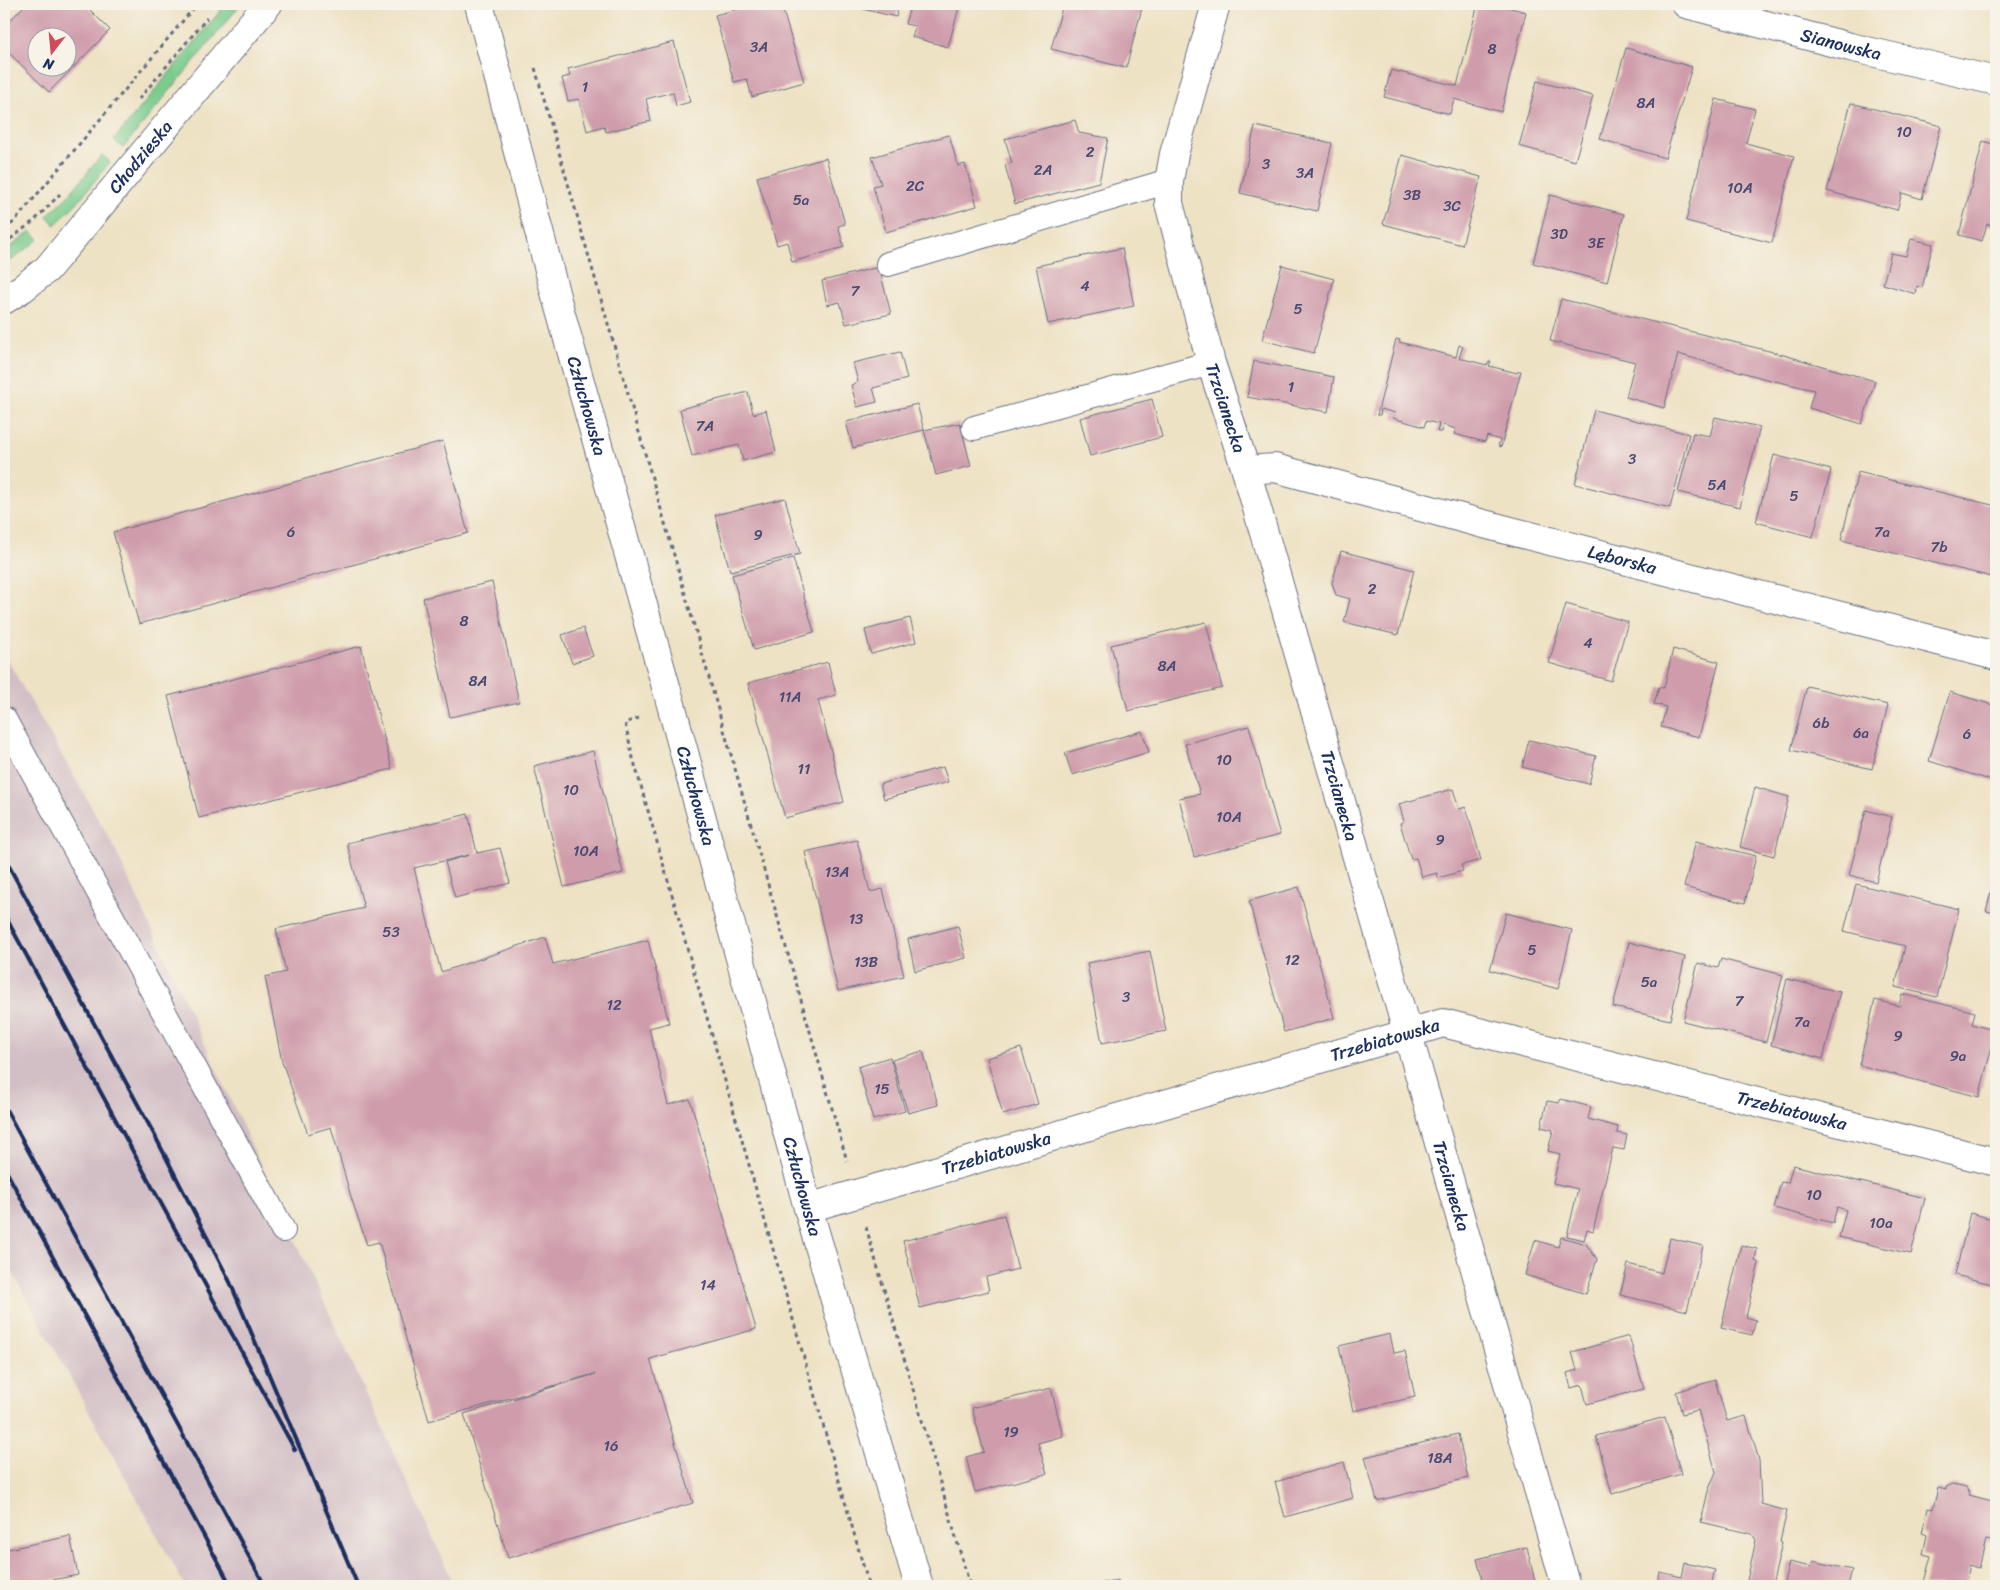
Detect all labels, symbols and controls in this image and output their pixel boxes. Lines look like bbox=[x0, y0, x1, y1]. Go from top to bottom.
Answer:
street label: Sianowska bbox=[1797, 19, 1884, 70]
north arrow bbox=[28, 28, 78, 78]
house number: 3A bbox=[750, 34, 768, 60]
house number: 8 bbox=[1487, 36, 1497, 62]
text: N bbox=[40, 51, 58, 78]
house number: 1 bbox=[582, 74, 588, 100]
house number: 8A bbox=[1637, 90, 1655, 116]
street label: Chodzieska bbox=[100, 113, 181, 201]
house number: 10 bbox=[1896, 119, 1912, 145]
house number: 2 bbox=[1086, 139, 1095, 165]
house number: 3 bbox=[1262, 151, 1270, 177]
house number: 2A bbox=[1034, 157, 1052, 183]
house number: 3A bbox=[1296, 160, 1314, 186]
house number: 2C bbox=[906, 173, 925, 199]
house number: 10A bbox=[1727, 175, 1753, 201]
house number: 3B bbox=[1403, 182, 1421, 208]
house number: 5a bbox=[793, 187, 810, 213]
house number: 3C bbox=[1443, 193, 1461, 219]
house number: 3D bbox=[1550, 221, 1568, 247]
house number: 3E bbox=[1588, 230, 1606, 256]
house number: 4 bbox=[1080, 273, 1090, 299]
house number: 7 bbox=[851, 278, 861, 304]
house number: 5 bbox=[1293, 296, 1303, 322]
street label: Człuchowska bbox=[558, 352, 616, 459]
street label: Trzcianecka bbox=[1196, 359, 1255, 457]
house number: 1 bbox=[1288, 374, 1294, 400]
house number: 7A bbox=[696, 413, 714, 439]
house number: 3 bbox=[1628, 446, 1636, 472]
house number: 5A bbox=[1707, 472, 1727, 498]
house number: 5 bbox=[1789, 483, 1799, 509]
house number: 6 bbox=[287, 519, 295, 545]
house number: 7a bbox=[1874, 519, 1891, 545]
house number: 9 bbox=[753, 522, 763, 548]
house number: 7b bbox=[1931, 534, 1947, 560]
street label: Lęborska bbox=[1584, 535, 1661, 584]
house number: 2 bbox=[1368, 576, 1377, 602]
house number: 8 bbox=[459, 608, 469, 634]
house number: 4 bbox=[1583, 630, 1593, 656]
house number: 8A bbox=[1158, 653, 1176, 679]
house number: 8A bbox=[469, 668, 487, 694]
house number: 11A bbox=[779, 684, 801, 710]
house number: 6b bbox=[1813, 710, 1829, 736]
house number: 6a bbox=[1853, 720, 1869, 746]
house number: 6 bbox=[1963, 721, 1971, 747]
street label: Człuchowska bbox=[667, 742, 725, 849]
street label: Trzcianecka bbox=[1311, 746, 1368, 845]
house number: 10 bbox=[1216, 747, 1232, 773]
house number: 11 bbox=[798, 756, 810, 782]
house number: 10 bbox=[563, 777, 579, 803]
house number: 10A bbox=[1216, 804, 1242, 830]
house number: 9 bbox=[1435, 827, 1445, 853]
house number: 10A bbox=[573, 838, 599, 864]
house number: 13A bbox=[825, 859, 849, 885]
house number: 13 bbox=[849, 906, 863, 932]
house number: 53 bbox=[382, 919, 400, 945]
house number: 5 bbox=[1527, 937, 1537, 963]
house number: 12 bbox=[1284, 947, 1300, 973]
house number: 13B bbox=[854, 949, 879, 975]
house number: 5a bbox=[1641, 969, 1658, 995]
house number: 3 bbox=[1122, 984, 1130, 1010]
house number: 7 bbox=[1735, 988, 1745, 1014]
house number: 12 bbox=[606, 992, 622, 1018]
street label: Trzebiatowska bbox=[1326, 1009, 1445, 1071]
house number: 7a bbox=[1794, 1009, 1811, 1035]
house number: 9 bbox=[1893, 1023, 1903, 1049]
house number: 9a bbox=[1950, 1043, 1967, 1069]
house number: 15 bbox=[874, 1076, 890, 1102]
street label: Trzebiatowska bbox=[1733, 1081, 1851, 1140]
street label: Trzebiatowska bbox=[938, 1122, 1056, 1184]
street label: Człuchowska bbox=[773, 1133, 832, 1240]
street label: Trzcianecka bbox=[1423, 1137, 1480, 1235]
house number: 10 bbox=[1806, 1182, 1822, 1208]
house number: 10a bbox=[1869, 1210, 1893, 1236]
house number: 14 bbox=[700, 1272, 716, 1298]
house number: 19 bbox=[1003, 1419, 1019, 1445]
house number: 16 bbox=[604, 1433, 618, 1459]
house number: 18A bbox=[1427, 1445, 1453, 1471]

